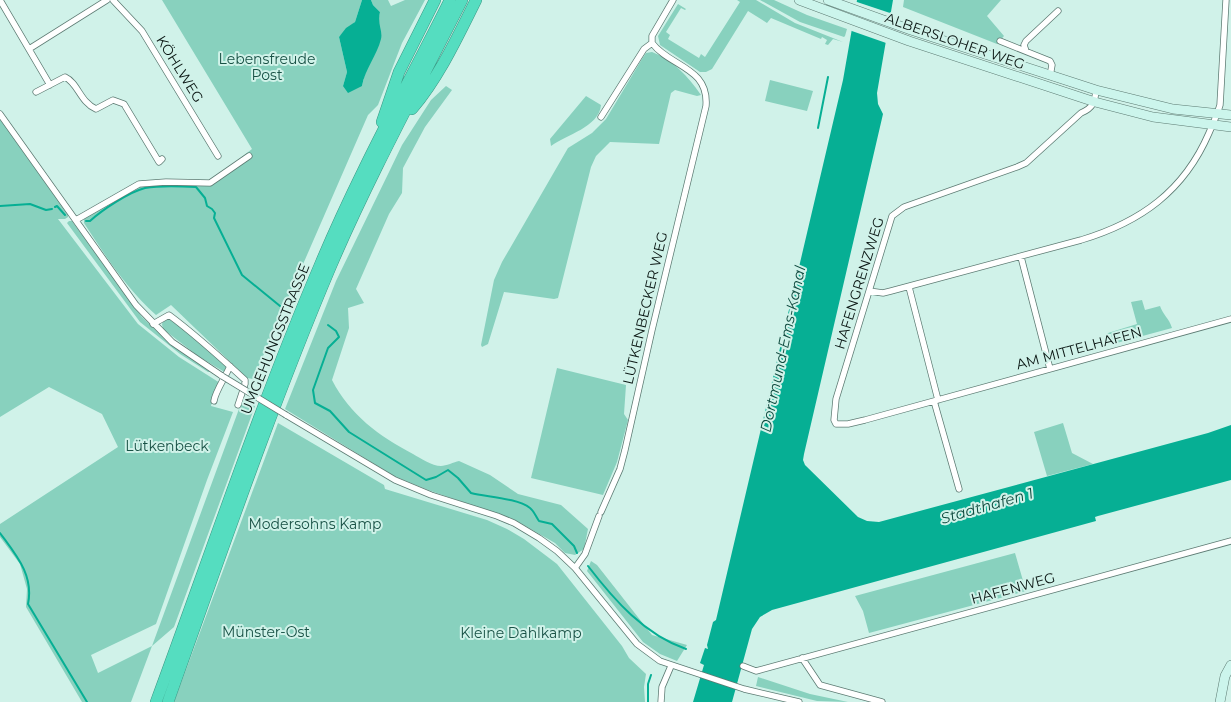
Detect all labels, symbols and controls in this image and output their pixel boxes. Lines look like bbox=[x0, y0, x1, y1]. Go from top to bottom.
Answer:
street label: ALBERSLOHER WEG bbox=[883, 9, 1027, 73]
street label: KÖHLWEG bbox=[152, 32, 208, 106]
park label: Lebensfreude Post bbox=[219, 50, 315, 84]
street label: HAFENGRENZWEG bbox=[830, 215, 888, 351]
street label: LÜTKENBECKER WEG bbox=[619, 230, 671, 386]
street label: UMGEHUNGSSTRASSE bbox=[236, 261, 314, 417]
water label: Dortmund-Ems-Kanal bbox=[756, 264, 809, 434]
street label: AM MITTELHAFEN bbox=[1014, 323, 1144, 373]
park label: Lütkenbeck bbox=[125, 437, 209, 455]
water label: Stadthafen 1 bbox=[938, 483, 1036, 528]
park label: Modersohns Kamp bbox=[248, 515, 382, 533]
street label: HAFENWEG bbox=[969, 568, 1057, 608]
park label: Münster-Ost bbox=[222, 623, 310, 641]
park label: Kleine Dahlkamp bbox=[460, 624, 582, 642]

